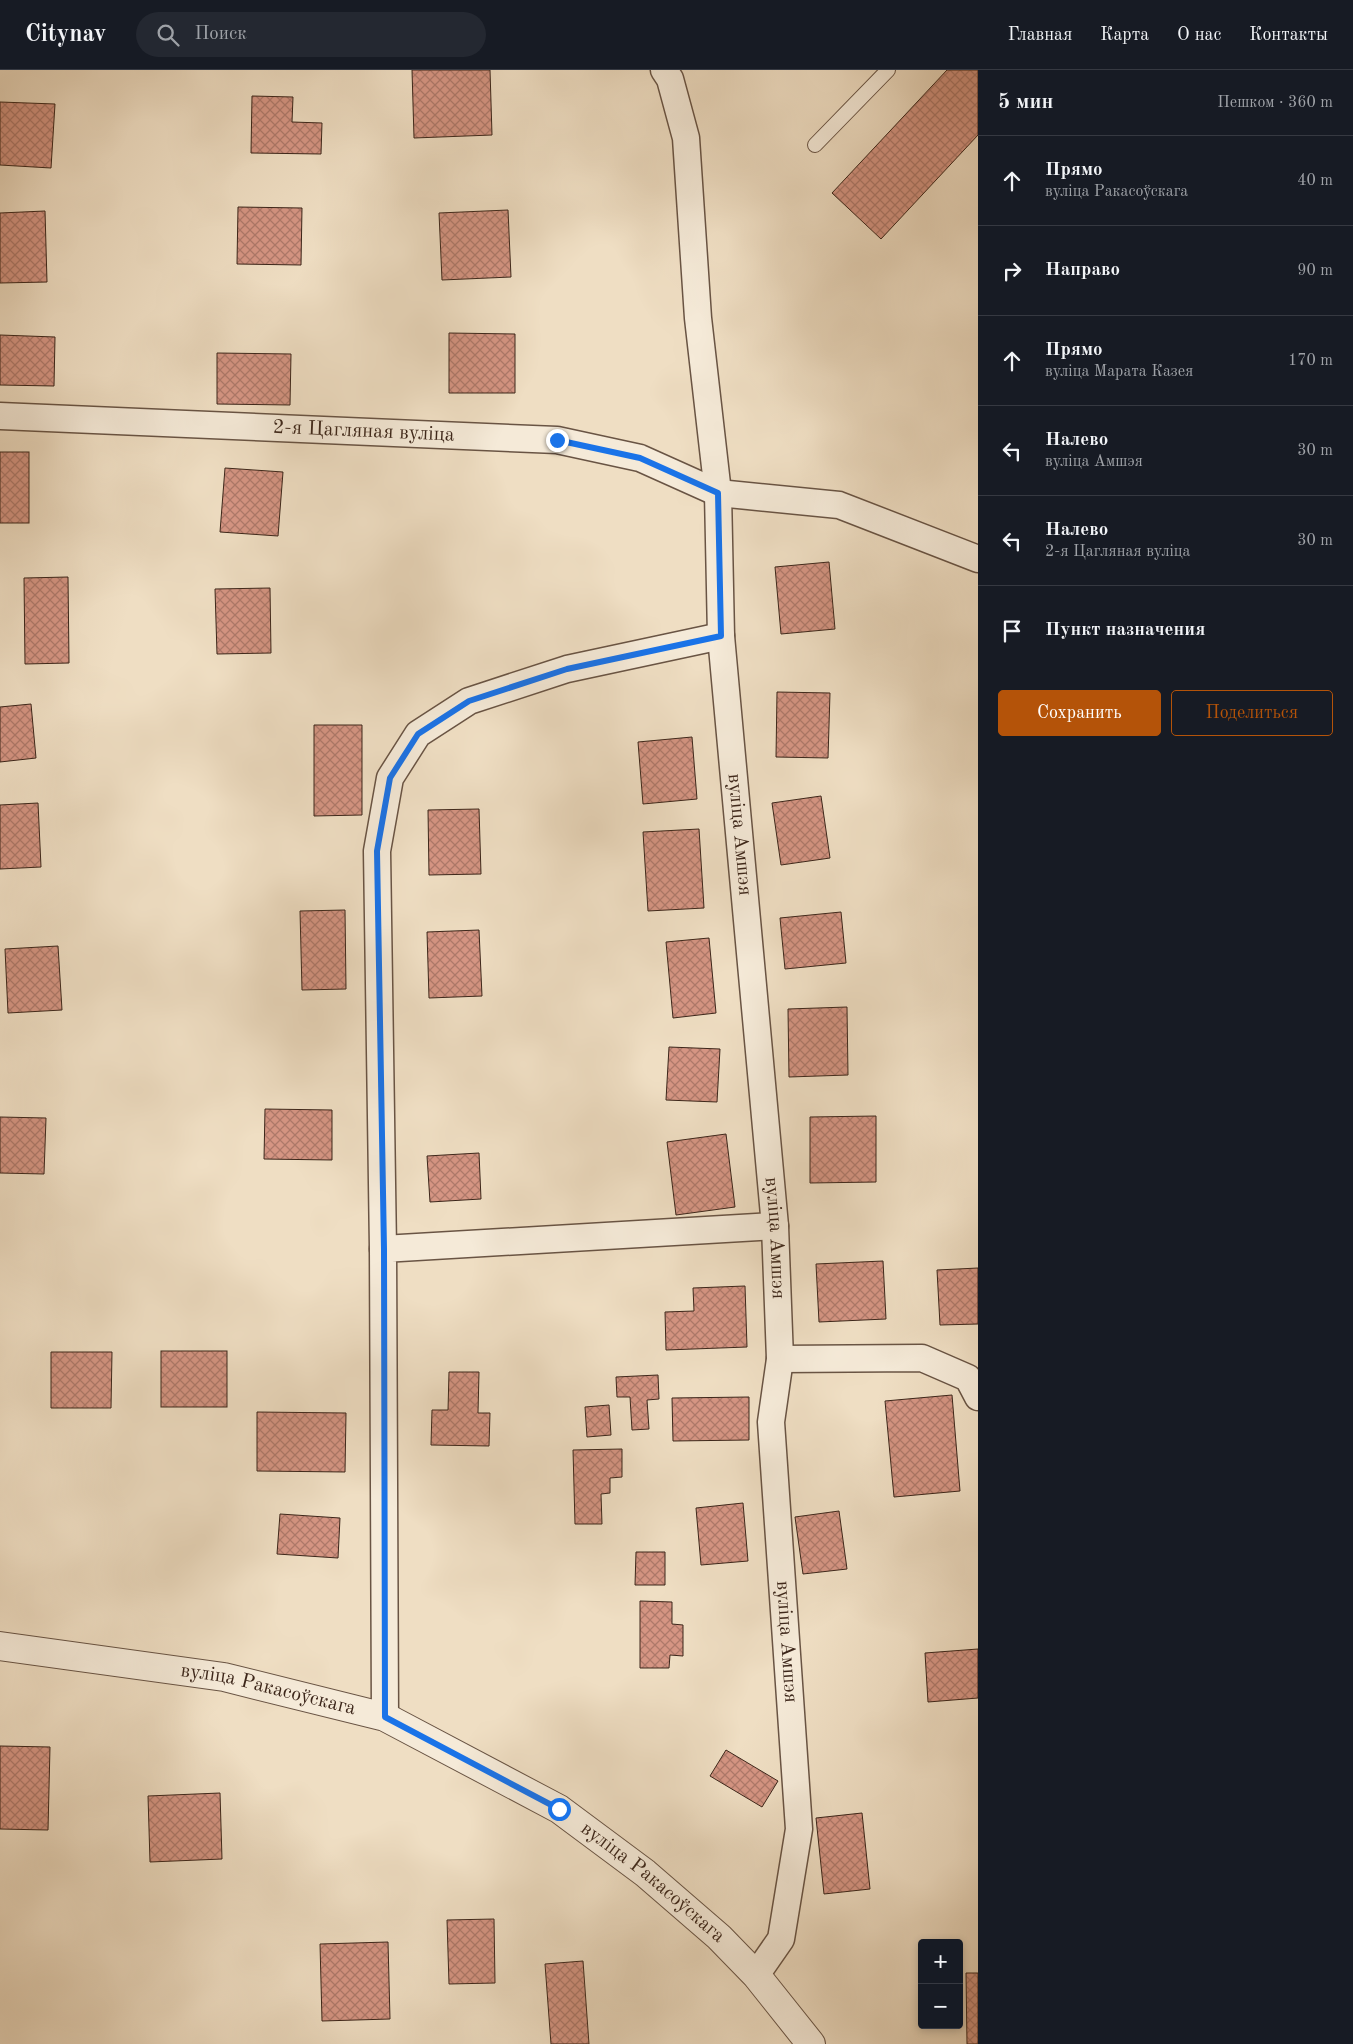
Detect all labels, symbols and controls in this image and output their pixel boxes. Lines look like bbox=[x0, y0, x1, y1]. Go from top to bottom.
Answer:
search box bbox=[136, 12, 486, 57]
icon: search bbox=[154, 21, 182, 49]
text: Citynav bbox=[25, 23, 106, 47]
text: Поиск bbox=[194, 25, 247, 44]
text: Главная bbox=[1008, 26, 1072, 44]
text: Карта bbox=[1100, 26, 1149, 44]
text: О нас bbox=[1177, 26, 1221, 44]
text: Контакты bbox=[1249, 26, 1328, 44]
text: 5 мин bbox=[998, 92, 1053, 113]
text: Пешком · 360 m bbox=[1217, 95, 1333, 111]
text: Прямо bbox=[1045, 161, 1103, 180]
icon: ahead bbox=[998, 167, 1026, 195]
text: 40 m bbox=[1297, 173, 1333, 189]
text: вуліца Ракасоўскага bbox=[1045, 184, 1188, 200]
icon: right bbox=[998, 257, 1026, 285]
text: Направо bbox=[1045, 261, 1120, 280]
text: 90 m bbox=[1297, 263, 1333, 279]
text: Прямо bbox=[1045, 341, 1103, 360]
icon: ahead bbox=[998, 347, 1026, 375]
text: 170 m bbox=[1288, 353, 1333, 369]
text: вуліца Марата Казея bbox=[1045, 364, 1193, 380]
street label: 2-я Цагляная вуліца bbox=[272, 418, 455, 446]
route end bbox=[546, 429, 569, 452]
text: Налево bbox=[1045, 431, 1108, 450]
icon: left bbox=[998, 437, 1026, 465]
text: 30 m bbox=[1297, 443, 1333, 459]
text: вуліца Амшэя bbox=[1045, 454, 1143, 470]
text: Налево bbox=[1045, 521, 1108, 540]
icon: left bbox=[998, 527, 1026, 555]
text: 30 m bbox=[1297, 533, 1333, 549]
text: 2-я Цагляная вуліца bbox=[1045, 544, 1190, 560]
icon: arrive bbox=[998, 617, 1026, 645]
text: Пункт назначения bbox=[1045, 621, 1205, 640]
button: Сохранить bbox=[998, 690, 1161, 736]
button: Поделиться bbox=[1171, 690, 1333, 736]
street label: вуліца Амшэя bbox=[724, 773, 755, 897]
street label: вуліца Амшэя bbox=[761, 1176, 788, 1300]
street label: вуліца Амшэя bbox=[772, 1580, 800, 1704]
street label: вуліца Ракасоўскага bbox=[179, 1661, 358, 1719]
route start bbox=[548, 1798, 571, 1821]
street label: вуліца Ракасоўскага bbox=[577, 1819, 728, 1947]
map controls bbox=[918, 1939, 963, 2029]
button: + bbox=[918, 1939, 963, 1984]
button: − bbox=[918, 1984, 963, 2029]

